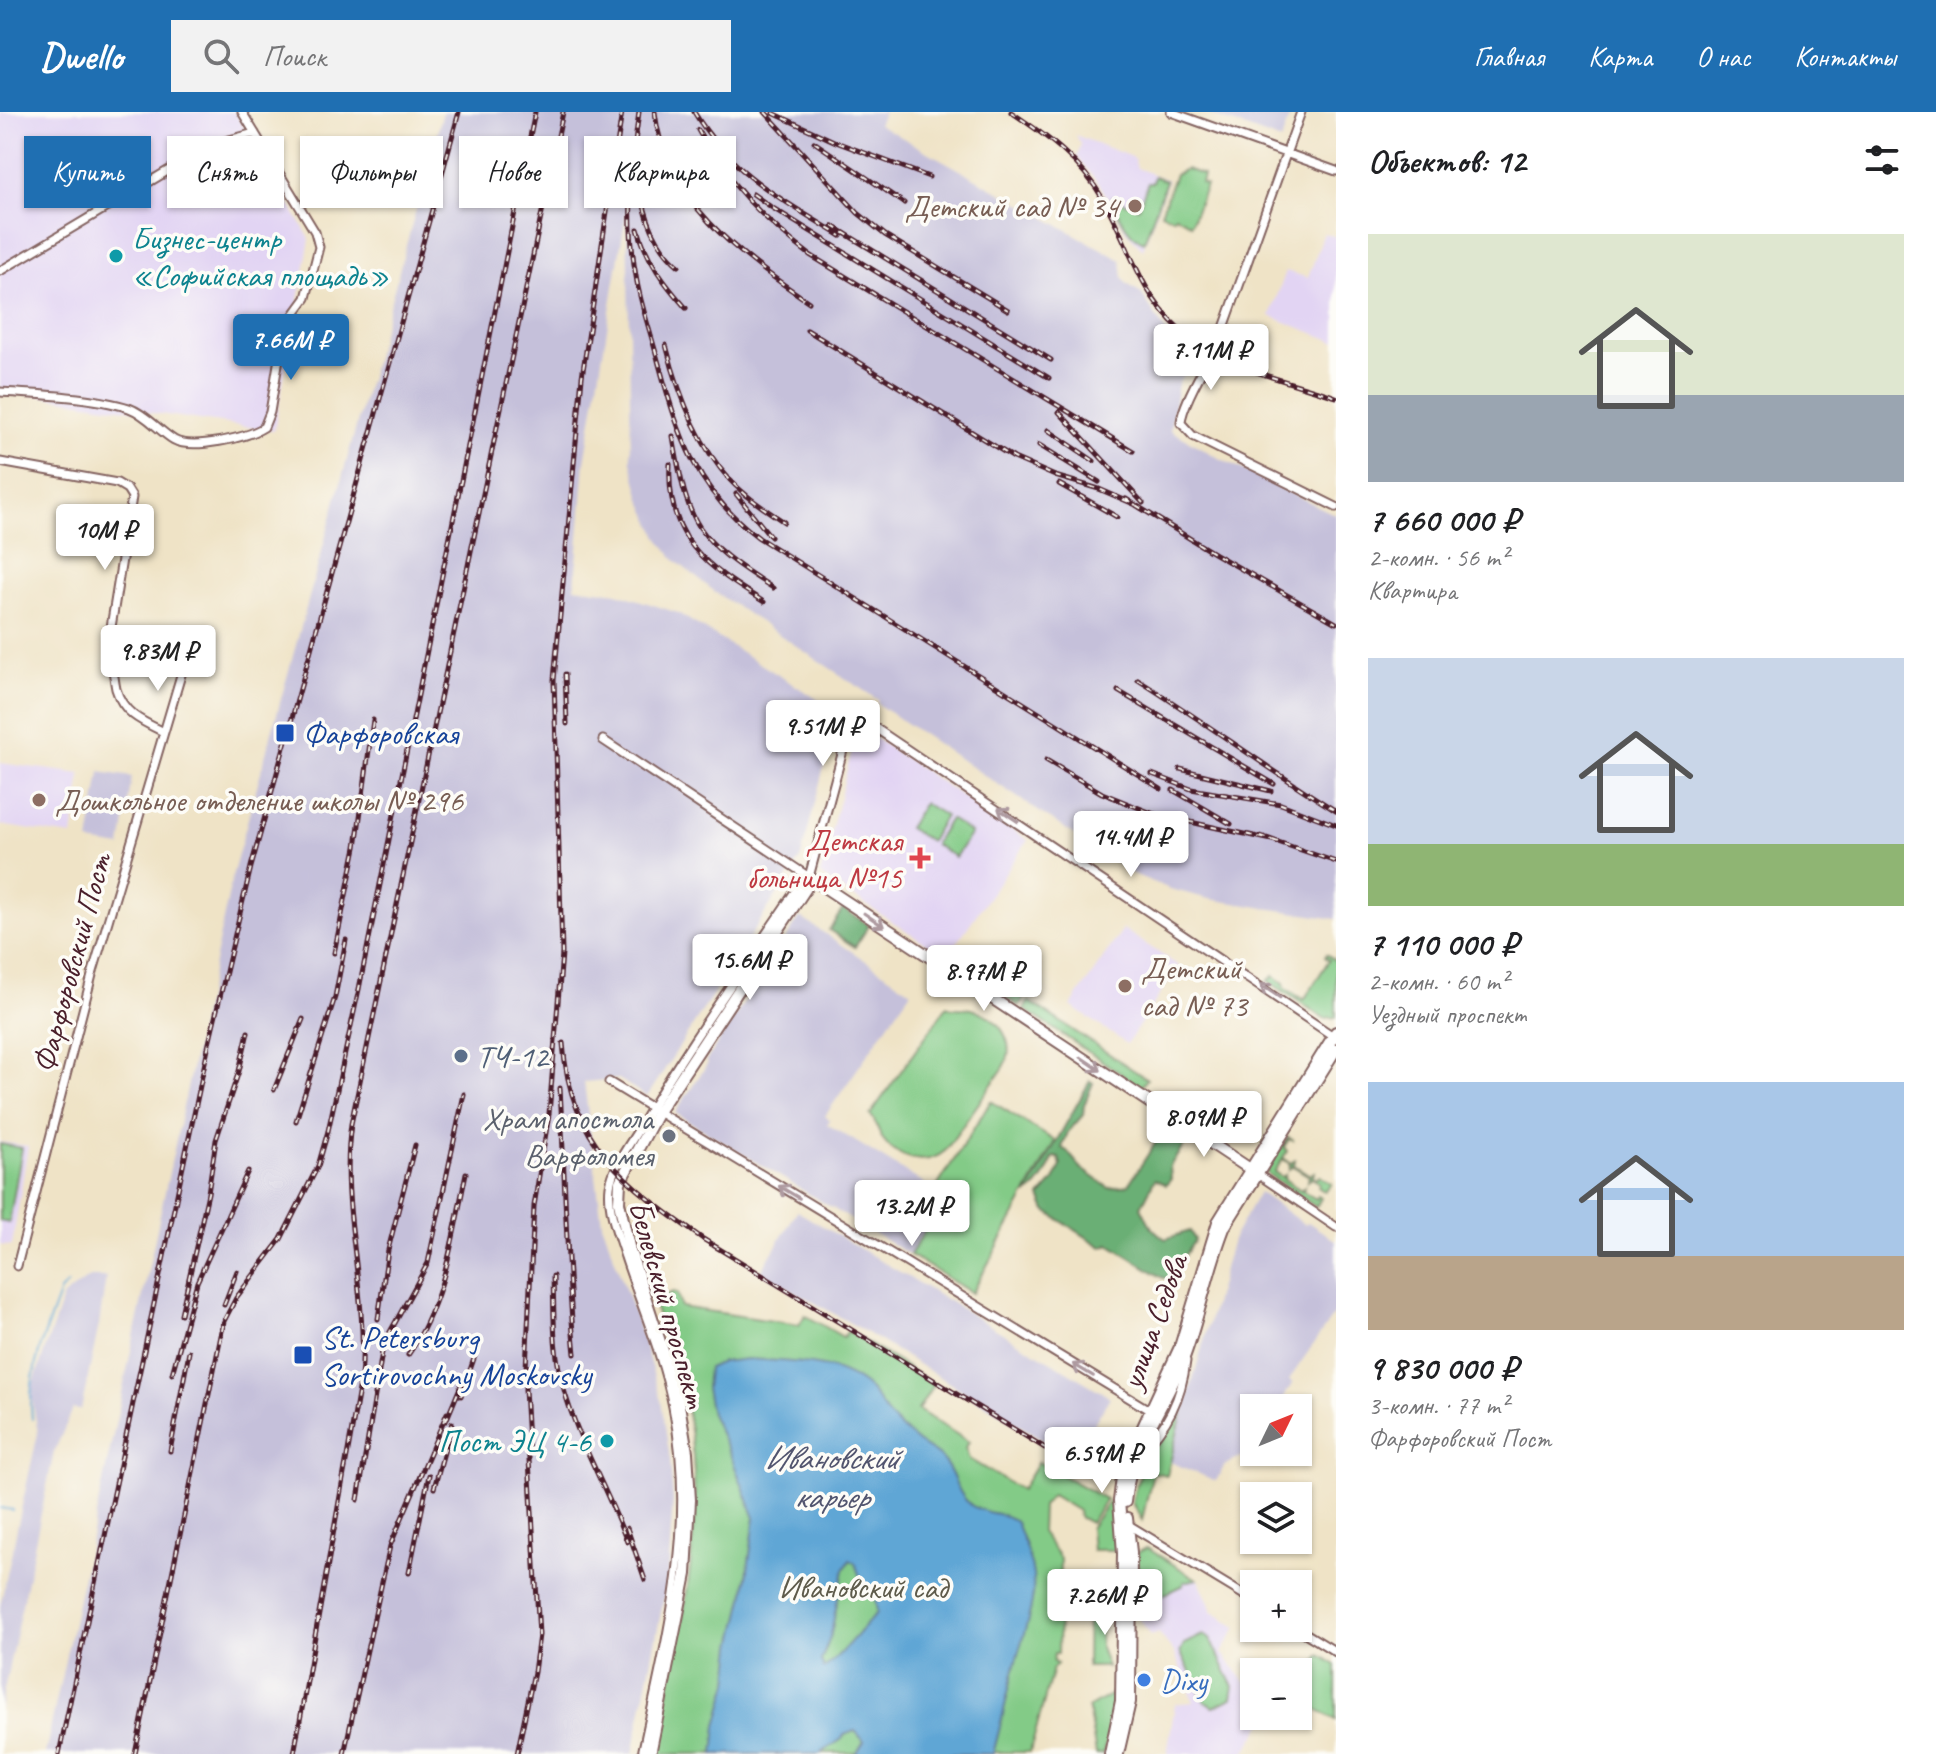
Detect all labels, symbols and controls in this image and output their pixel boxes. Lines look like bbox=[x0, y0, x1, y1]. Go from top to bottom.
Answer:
search box bbox=[171, 20, 731, 92]
text: Dwello bbox=[40, 33, 123, 80]
icon: search bbox=[199, 34, 243, 78]
text: Поиск bbox=[263, 37, 326, 75]
text: Главная bbox=[1474, 39, 1544, 74]
text: Карта bbox=[1588, 39, 1652, 74]
text: О нас bbox=[1696, 39, 1750, 74]
text: Контакты bbox=[1794, 39, 1896, 74]
chip: Купить bbox=[24, 136, 151, 208]
chip: Снять bbox=[167, 136, 284, 208]
chip: Фильтры bbox=[300, 136, 443, 208]
chip: Новое bbox=[459, 136, 568, 208]
chip: Квартира bbox=[584, 136, 736, 208]
icon: filters bbox=[1860, 138, 1904, 182]
text: Объектов: 12 bbox=[1368, 139, 1526, 182]
place label: Детский сад № 34 bbox=[905, 186, 1123, 227]
marker: Детский сад № 34 bbox=[1126, 197, 1144, 215]
place label: Бизнес-центр «Софийская площадь» bbox=[132, 218, 389, 296]
marker: Бизнес-центр «Софийская площадь» bbox=[107, 247, 125, 265]
icon: home bbox=[1564, 286, 1708, 430]
pin: 7.66M ₽ bbox=[217, 314, 365, 382]
text: 7.66M ₽ bbox=[251, 323, 331, 356]
pin: 7.11M ₽ bbox=[1137, 324, 1285, 392]
text: 7.11M ₽ bbox=[1172, 333, 1250, 366]
text: 7 660 000 ₽ bbox=[1368, 498, 1519, 541]
pin: 10M ₽ bbox=[49, 504, 161, 572]
text: 10M ₽ bbox=[74, 513, 136, 546]
text: 2-комн. · 56 m² bbox=[1368, 541, 1508, 574]
text: Квартира bbox=[1368, 574, 1457, 607]
pin: 9.83M ₽ bbox=[84, 625, 232, 693]
text: 9.83M ₽ bbox=[119, 634, 197, 667]
pin: 9.51M ₽ bbox=[749, 700, 897, 768]
text: 9.51M ₽ bbox=[784, 709, 862, 742]
icon: home bbox=[1564, 710, 1708, 854]
place label: Фарфоровская bbox=[303, 713, 460, 754]
marker: Фарфоровская bbox=[274, 722, 296, 744]
place label: Дошкольное отделение школы № 296 bbox=[55, 780, 464, 821]
marker: Дошкольное отделение школы № 296 bbox=[30, 791, 48, 809]
one-way arrow bbox=[997, 806, 1019, 823]
pin: 14.4M ₽ bbox=[1057, 811, 1205, 879]
place label: Детская больница №15 bbox=[746, 820, 904, 898]
text: 14.4M ₽ bbox=[1092, 820, 1170, 853]
street label: Фарфоровский Пост bbox=[23, 847, 122, 1077]
marker: Детская больница №15 bbox=[909, 847, 931, 869]
one-way arrow bbox=[863, 912, 885, 928]
text: 7 110 000 ₽ bbox=[1368, 922, 1517, 965]
pin: 15.6M ₽ bbox=[676, 934, 824, 1002]
text: 15.6M ₽ bbox=[710, 943, 790, 976]
pin: 8.97M ₽ bbox=[910, 945, 1058, 1013]
place label: Детский сад № 73 bbox=[1141, 948, 1250, 1026]
text: 8.97M ₽ bbox=[945, 954, 1023, 987]
text: 2-комн. · 60 m² bbox=[1368, 965, 1508, 998]
marker: Детский сад № 73 bbox=[1116, 977, 1134, 995]
one-way arrow bbox=[1259, 983, 1281, 999]
text: Уездный проспект bbox=[1368, 998, 1527, 1031]
place label: ТЧ-12 bbox=[477, 1036, 551, 1077]
marker: ТЧ-12 bbox=[452, 1047, 470, 1065]
one-way arrow bbox=[1079, 1056, 1101, 1072]
pin: 8.09M ₽ bbox=[1130, 1091, 1278, 1159]
place label: Храм апостола Варфоломея bbox=[483, 1098, 655, 1176]
text: 8.09M ₽ bbox=[1165, 1100, 1243, 1133]
marker: Храм апостола Варфоломея bbox=[660, 1127, 678, 1145]
icon: home bbox=[1564, 1134, 1708, 1278]
pin: 13.2M ₽ bbox=[838, 1180, 986, 1248]
one-way arrow bbox=[778, 1184, 801, 1200]
text: 13.2M ₽ bbox=[873, 1189, 951, 1222]
street label: Белевский проспект bbox=[619, 1196, 717, 1413]
street label: улица Седова bbox=[1110, 1247, 1198, 1396]
place label: St. Petersburg Sortirovochny Moskovsky bbox=[321, 1317, 594, 1395]
marker: St. Petersburg Sortirovochny Moskovsky bbox=[292, 1344, 314, 1366]
text: 9 830 000 ₽ bbox=[1368, 1346, 1517, 1389]
one-way arrow bbox=[1072, 1362, 1095, 1378]
text: 3-комн. · 77 m² bbox=[1368, 1389, 1508, 1422]
north arrow bbox=[1240, 1394, 1312, 1466]
map controls bbox=[1240, 1394, 1312, 1730]
place label: Пост ЭЦ 4-6 bbox=[438, 1421, 593, 1462]
text: Фарфоровский Пост bbox=[1368, 1422, 1551, 1455]
pin: 6.59M ₽ bbox=[1028, 1427, 1176, 1495]
marker: Пост ЭЦ 4-6 bbox=[598, 1432, 616, 1450]
water label: Ивановский карьер bbox=[764, 1436, 904, 1518]
text: 6.59M ₽ bbox=[1063, 1436, 1141, 1469]
button: layers bbox=[1240, 1482, 1312, 1554]
park label: Ивановский сад bbox=[779, 1567, 950, 1608]
pin: 7.26M ₽ bbox=[1031, 1569, 1179, 1637]
button: + bbox=[1240, 1570, 1312, 1642]
text: 7.26M ₽ bbox=[1065, 1578, 1145, 1611]
button: − bbox=[1240, 1658, 1312, 1730]
place label: Dixy bbox=[1160, 1660, 1209, 1701]
marker: Dixy bbox=[1135, 1671, 1153, 1689]

